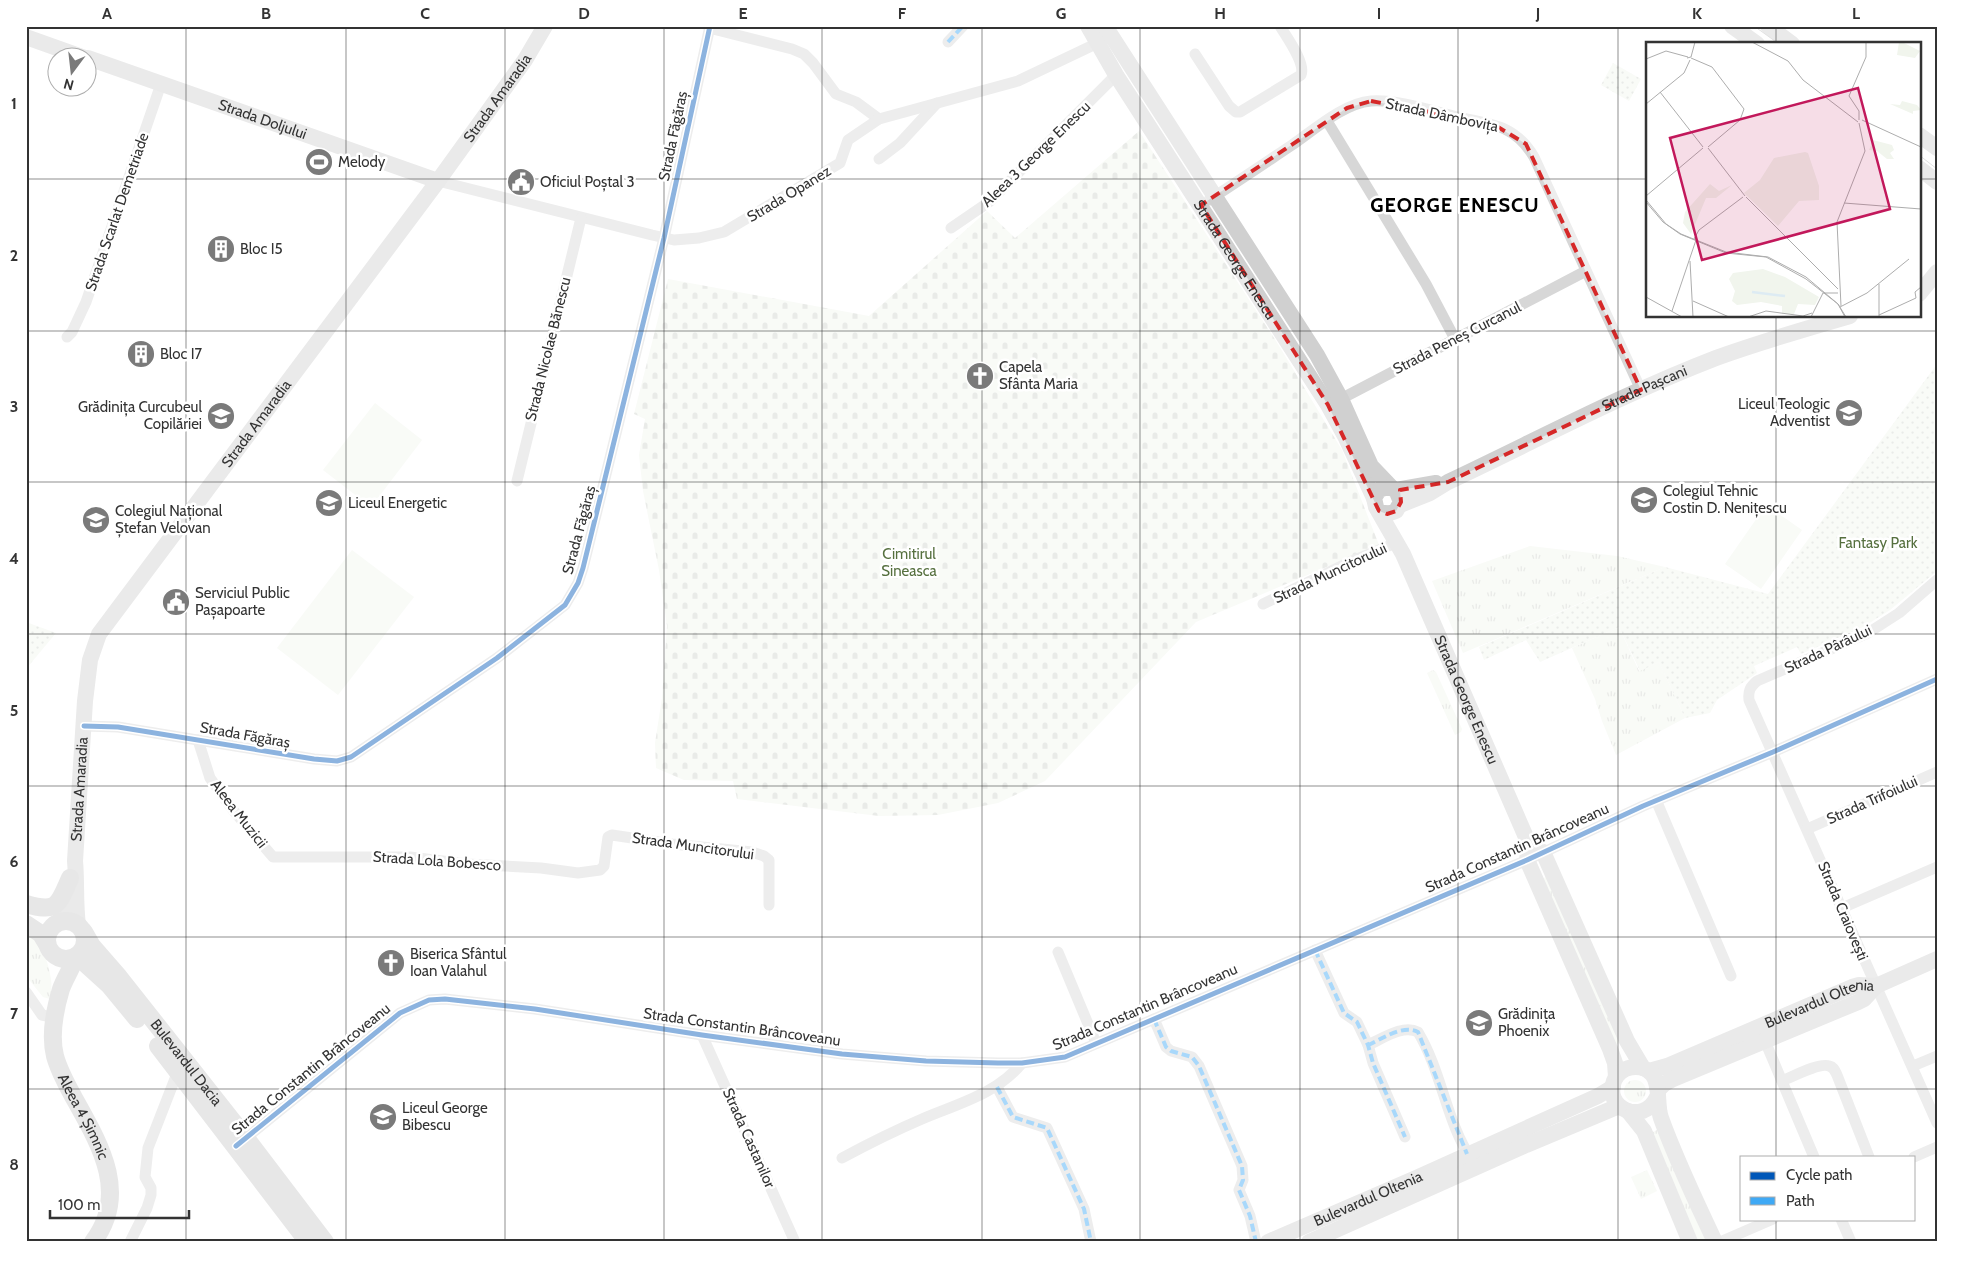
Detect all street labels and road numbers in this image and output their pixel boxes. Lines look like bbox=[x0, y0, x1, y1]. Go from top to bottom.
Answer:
street label: Strada Amaradia bbox=[460, 50, 536, 146]
street label: Strada Făgăraș bbox=[655, 90, 692, 183]
street label: Strada Dâmbovița bbox=[1384, 94, 1501, 137]
street label: Strada Doljului bbox=[216, 95, 309, 143]
street label: Aleea 3 George Enescu bbox=[978, 97, 1094, 211]
street label: Strada Scarlat Demetriade bbox=[81, 130, 153, 294]
street label: Strada Opanez bbox=[744, 162, 834, 226]
street label: Strada George Enescu bbox=[1190, 197, 1280, 323]
street label: Strada Nicolae Bănescu bbox=[521, 275, 575, 423]
street label: Strada Peneș Curcanul bbox=[1390, 298, 1525, 379]
street label: Strada Pașcani bbox=[1599, 362, 1690, 415]
street label: Strada Amaradia bbox=[218, 376, 295, 471]
street label: Strada Făgăraș bbox=[559, 484, 600, 577]
street label: Strada Muncitorului bbox=[1270, 539, 1390, 607]
street label: Strada Pârâului bbox=[1782, 621, 1874, 677]
street label: Strada George Enescu bbox=[1430, 632, 1502, 767]
street label: Strada Făgăraș bbox=[198, 718, 291, 753]
street label: Strada Amaradia bbox=[67, 736, 92, 842]
street label: Strada Trifoiului bbox=[1824, 772, 1920, 828]
street label: Aleea Muzicii bbox=[207, 776, 271, 852]
street label: Strada Constantin Brâncoveanu bbox=[1422, 799, 1612, 897]
street label: Strada Muncitorului bbox=[631, 829, 755, 863]
street label: Strada Lola Bobesco bbox=[372, 848, 502, 874]
street label: Strada Craiovești bbox=[1813, 859, 1872, 964]
street label: Strada Constantin Brâncoveanu bbox=[1050, 960, 1240, 1054]
street label: Bulevardul Oltenia bbox=[1762, 976, 1875, 1032]
street label: Strada Constantin Brâncoveanu bbox=[228, 999, 394, 1139]
street label: Strada Constantin Brâncoveanu bbox=[642, 1004, 842, 1050]
street label: Bulevardul Dacia bbox=[147, 1016, 227, 1110]
street label: Aleea 4 Șimnic bbox=[54, 1071, 112, 1162]
street label: Strada Castanilor bbox=[719, 1085, 779, 1191]
street label: Bulevardul Oltenia bbox=[1311, 1167, 1426, 1230]

